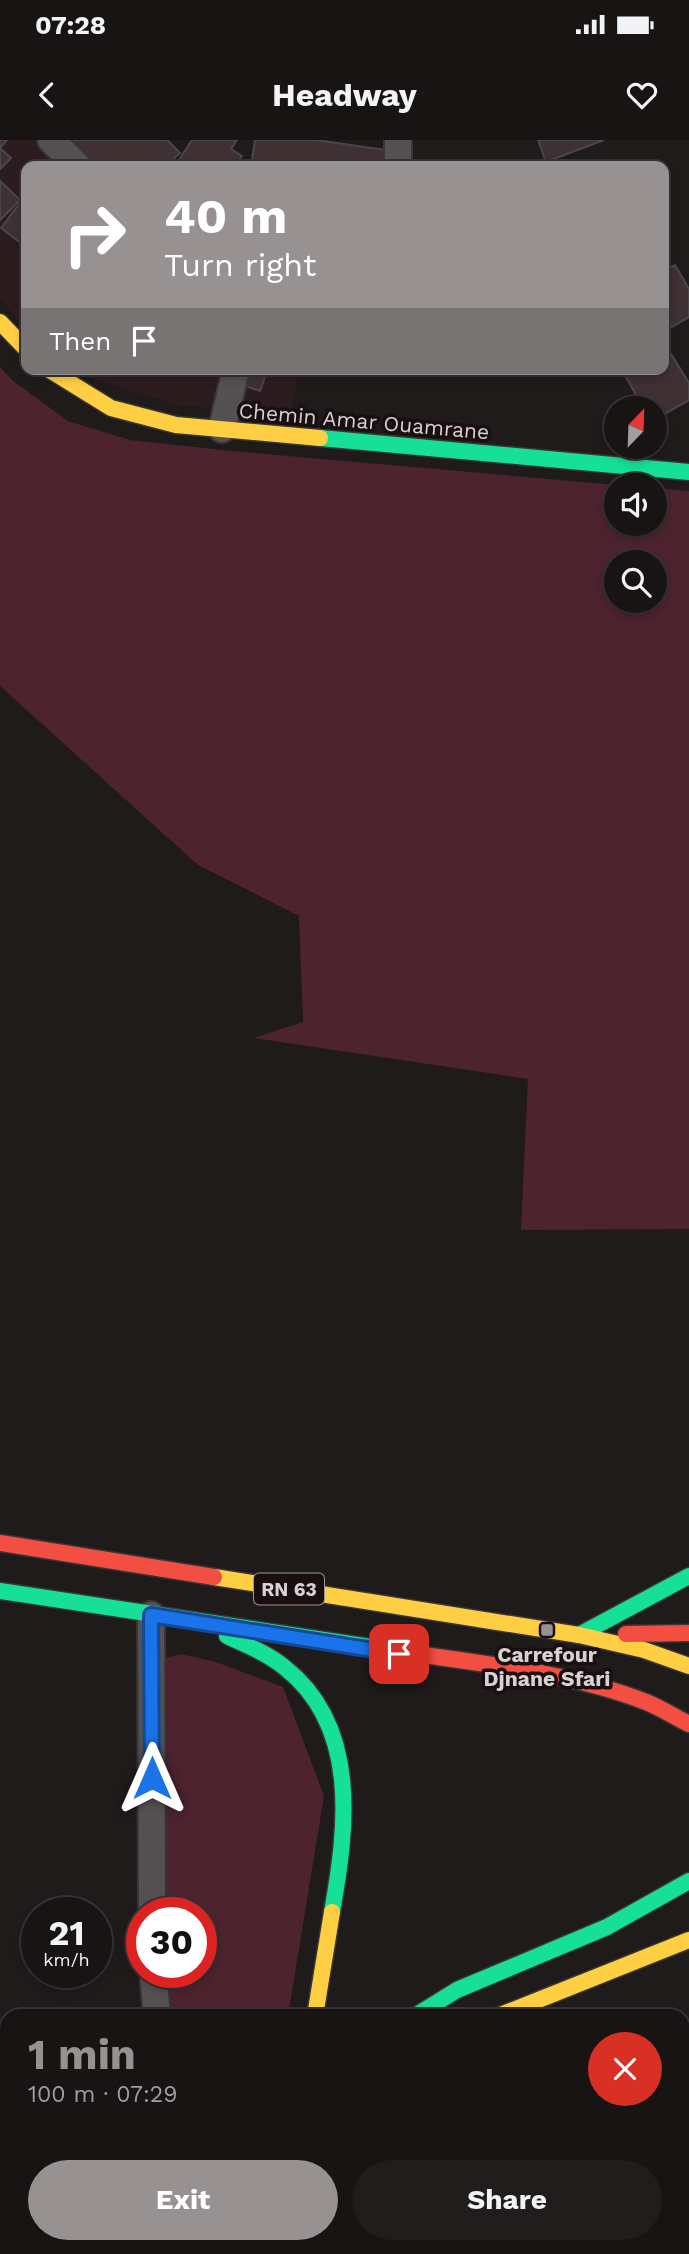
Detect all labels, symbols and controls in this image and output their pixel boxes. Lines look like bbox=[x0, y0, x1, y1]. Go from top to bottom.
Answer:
text: 07:28 bbox=[35, 10, 106, 40]
icon: back bbox=[28, 76, 66, 114]
text: Headway bbox=[272, 76, 417, 114]
icon: heart bbox=[623, 76, 661, 114]
text: 40 m bbox=[164, 187, 287, 245]
icon: right bbox=[49, 189, 140, 280]
text: Turn right bbox=[164, 246, 316, 284]
icon: arrive bbox=[125, 322, 163, 360]
text: Then bbox=[49, 326, 111, 356]
north arrow bbox=[604, 396, 667, 458]
map controls bbox=[604, 396, 667, 613]
street label: Chemin Amar Ouamrane bbox=[238, 398, 490, 444]
button: sound bbox=[604, 473, 667, 536]
button: search bbox=[604, 550, 667, 613]
road number: RN 63 bbox=[254, 1574, 324, 1604]
marker: Carrefour Djnane Sfari bbox=[539, 1622, 555, 1638]
pin bbox=[369, 1624, 429, 1684]
icon: arrive bbox=[380, 1635, 418, 1673]
place label: Carrefour Djnane Sfari bbox=[484, 1642, 610, 1691]
position arrow bbox=[115, 1741, 189, 1815]
speed limit sign: 30 bbox=[126, 1897, 217, 1988]
text: 21 bbox=[49, 1912, 84, 1954]
text: km/h bbox=[43, 1949, 90, 1970]
text: 1 min bbox=[28, 2030, 136, 2079]
button: close bbox=[588, 2032, 662, 2106]
text: 100 m · 07:29 bbox=[28, 2081, 177, 2108]
button: Exit bbox=[28, 2160, 338, 2240]
button: Share bbox=[352, 2160, 662, 2240]

